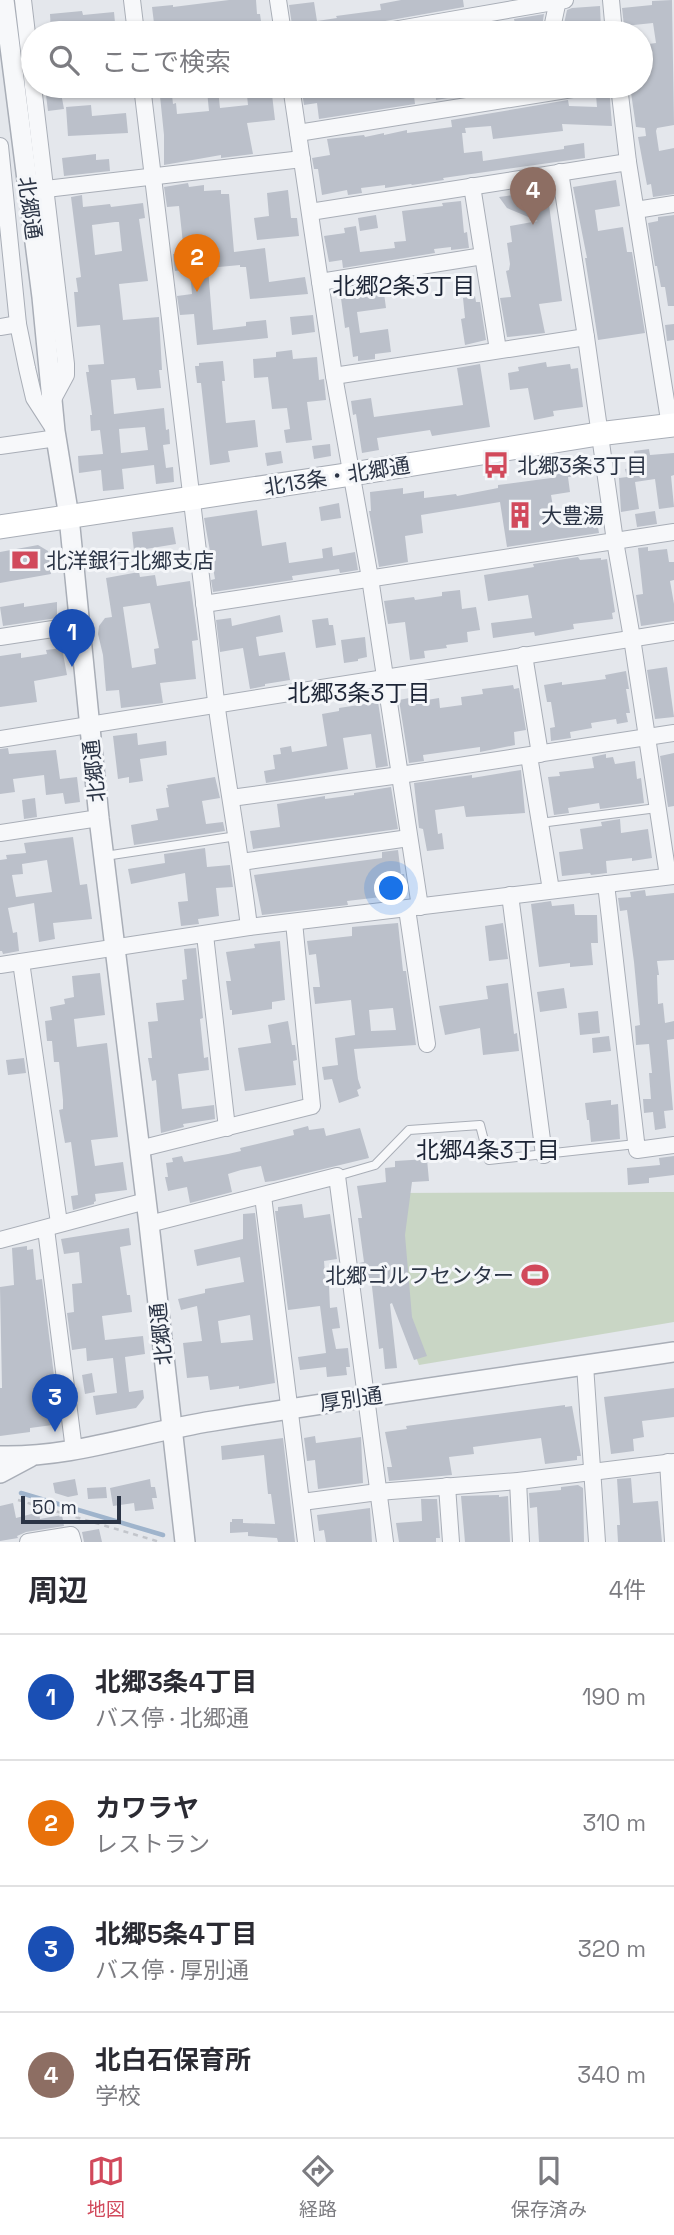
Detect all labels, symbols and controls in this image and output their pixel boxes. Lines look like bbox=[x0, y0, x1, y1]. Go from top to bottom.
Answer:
search box bbox=[21, 21, 653, 98]
icon: search bbox=[45, 41, 83, 79]
text: ここで検索 bbox=[101, 45, 231, 79]
pin: 4 bbox=[510, 167, 556, 225]
street label: 北郷通 bbox=[12, 175, 48, 241]
pin: 2 bbox=[174, 234, 220, 292]
district label: 北郷2条3丁目 bbox=[333, 271, 475, 301]
bus stop icon: 北郷3条3丁目 bbox=[481, 450, 511, 480]
street label: 北13条・北郷通 bbox=[262, 451, 412, 501]
place label: 北郷3条3丁目 bbox=[517, 452, 647, 479]
building icon: 大豊湯 bbox=[505, 500, 535, 530]
place label: 大豊湯 bbox=[541, 502, 604, 529]
bank icon: 北洋銀行北郷支店 bbox=[10, 545, 40, 575]
place label: 北洋銀行北郷支店 bbox=[46, 547, 214, 574]
pin: 1 bbox=[49, 609, 95, 667]
district label: 北郷3条3丁目 bbox=[288, 678, 430, 708]
street label: 北郷通 bbox=[77, 738, 111, 804]
your location bbox=[374, 871, 408, 905]
district label: 北郷4条3丁目 bbox=[416, 1135, 560, 1165]
sports icon: 北郷ゴルフセンター bbox=[520, 1260, 550, 1290]
place label: 北郷ゴルフセンター bbox=[325, 1262, 514, 1289]
street label: 北郷通 bbox=[144, 1301, 178, 1367]
pin: 3 bbox=[32, 1374, 78, 1432]
street label: 厚別通 bbox=[318, 1381, 384, 1417]
scale bar bbox=[21, 1493, 121, 1525]
text: 50 m bbox=[32, 1495, 77, 1520]
text: 周辺 bbox=[28, 1571, 88, 1610]
text: 4件 bbox=[609, 1575, 646, 1605]
text: 北郷3条4丁目 bbox=[95, 1665, 257, 1699]
text: 1 bbox=[46, 1682, 56, 1712]
text: 190 m bbox=[582, 1682, 646, 1712]
text: バス停 · 北郷通 bbox=[95, 1703, 249, 1733]
text: カワラヤ bbox=[95, 1791, 199, 1825]
text: 2 bbox=[44, 1808, 58, 1838]
text: 310 m bbox=[582, 1808, 646, 1838]
text: レストラン bbox=[95, 1829, 210, 1859]
text: 北郷5条4丁目 bbox=[95, 1917, 257, 1951]
text: 3 bbox=[44, 1934, 58, 1964]
text: 320 m bbox=[578, 1934, 646, 1964]
text: バス停 · 厚別通 bbox=[95, 1955, 249, 1985]
text: 北白石保育所 bbox=[95, 2043, 251, 2077]
text: 4 bbox=[44, 2060, 58, 2090]
text: 340 m bbox=[577, 2060, 646, 2090]
text: 学校 bbox=[95, 2081, 141, 2111]
tab: 地図 bbox=[87, 2152, 125, 2222]
tab: 経路 bbox=[299, 2152, 337, 2222]
tab: 保存済み bbox=[511, 2152, 587, 2222]

